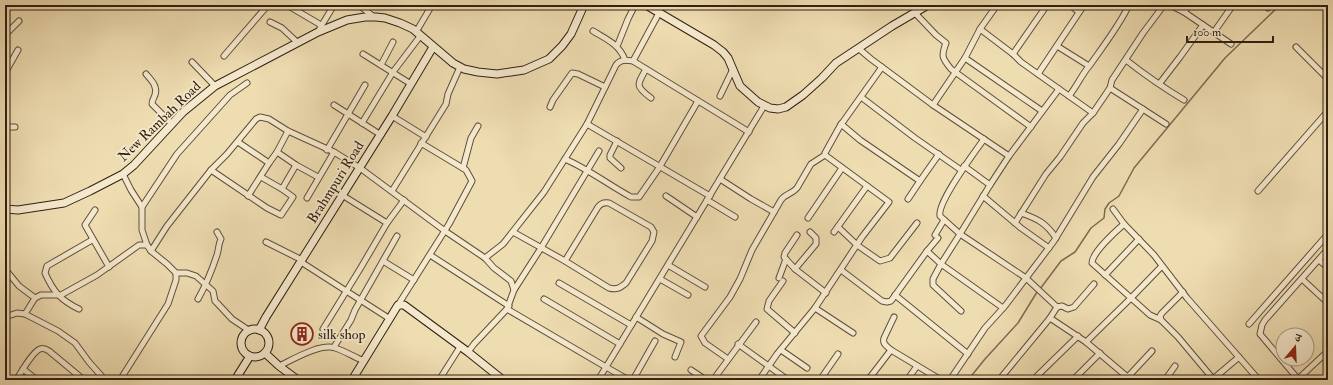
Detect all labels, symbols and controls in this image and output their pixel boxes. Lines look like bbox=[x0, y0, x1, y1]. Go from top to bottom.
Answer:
scale bar bbox=[1187, 18, 1273, 44]
text: 100 m bbox=[1193, 25, 1222, 40]
street label: New Rambah Road bbox=[114, 78, 204, 165]
street label: Brahmpuri Road bbox=[303, 138, 368, 227]
building icon: silk shop bbox=[289, 321, 315, 347]
place label: silk shop bbox=[318, 326, 366, 344]
north arrow bbox=[1275, 327, 1315, 367]
text: उ bbox=[1292, 331, 1304, 346]

